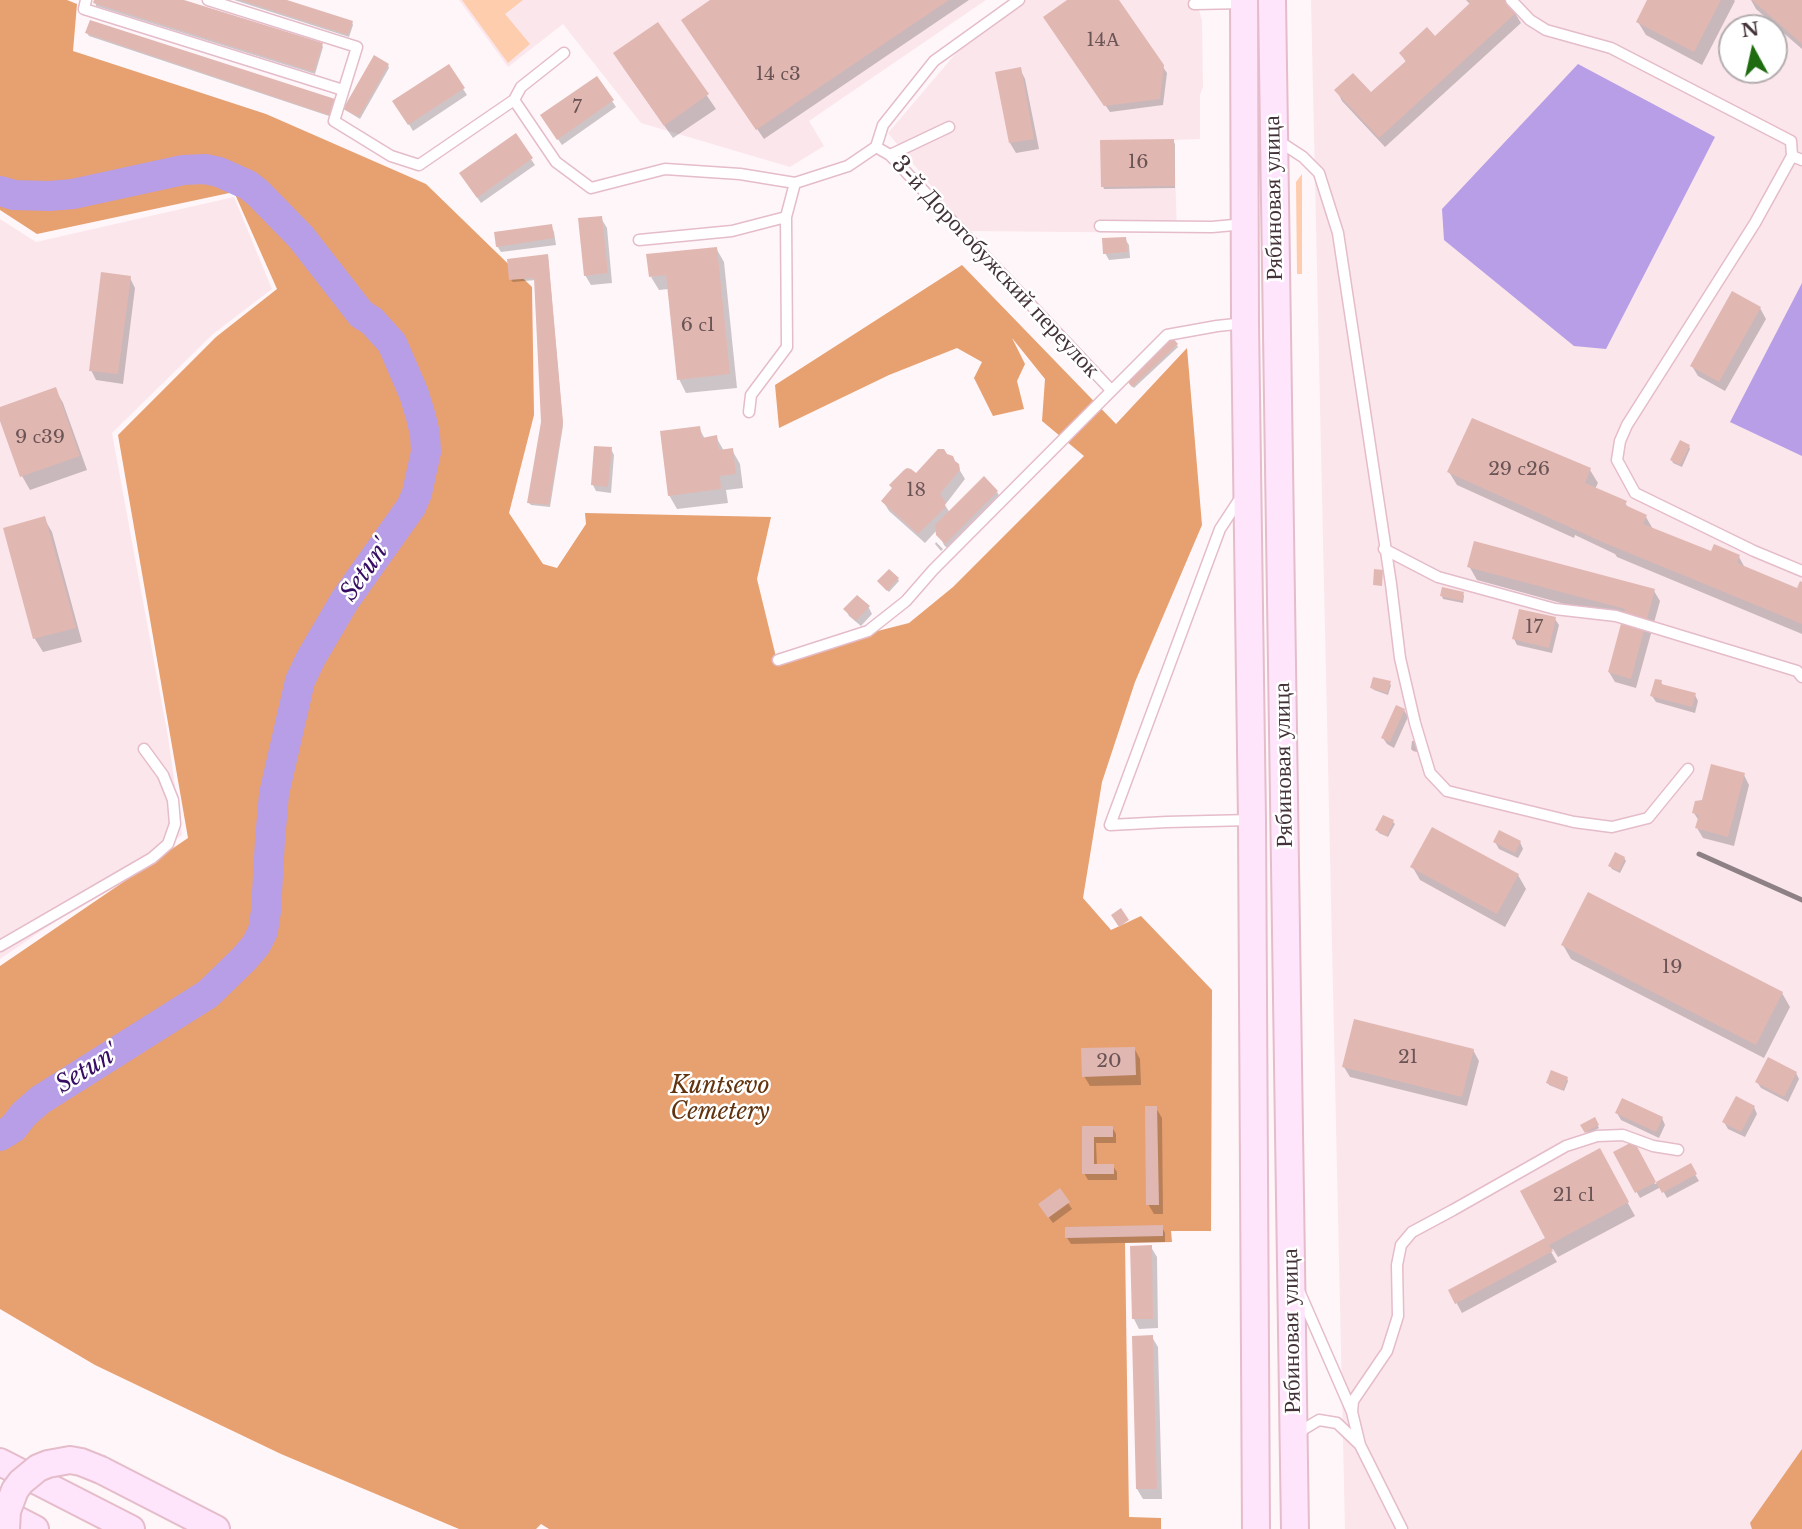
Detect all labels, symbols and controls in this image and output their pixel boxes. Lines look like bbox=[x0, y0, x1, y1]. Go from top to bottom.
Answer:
north arrow bbox=[1718, 14, 1788, 84]
text: N bbox=[1740, 17, 1761, 42]
house number: 14А bbox=[1086, 30, 1120, 52]
house number: 14 с3 bbox=[755, 64, 801, 86]
house number: 7 bbox=[572, 97, 582, 119]
street label: Рябиновая улица bbox=[1259, 115, 1289, 281]
street label: 3-й Дорогобужский переулок bbox=[885, 151, 1105, 383]
house number: 16 bbox=[1128, 152, 1148, 174]
house number: 6 с1 bbox=[681, 315, 715, 337]
house number: 9 с39 bbox=[15, 427, 65, 449]
house number: 29 с26 bbox=[1488, 459, 1550, 481]
house number: 18 bbox=[906, 480, 926, 502]
water label: Setun' bbox=[335, 535, 397, 607]
house number: 17 bbox=[1525, 617, 1543, 639]
street label: Рябиновая улица bbox=[1269, 682, 1299, 848]
house number: 19 bbox=[1662, 957, 1682, 979]
water label: Setun' bbox=[51, 1040, 123, 1100]
house number: 21 bbox=[1398, 1047, 1418, 1069]
house number: 20 bbox=[1096, 1051, 1122, 1073]
park label: Kuntsevo Cemetery bbox=[670, 1073, 770, 1127]
house number: 21 с1 bbox=[1553, 1185, 1595, 1207]
street label: Рябиновая улица bbox=[1277, 1248, 1307, 1414]

